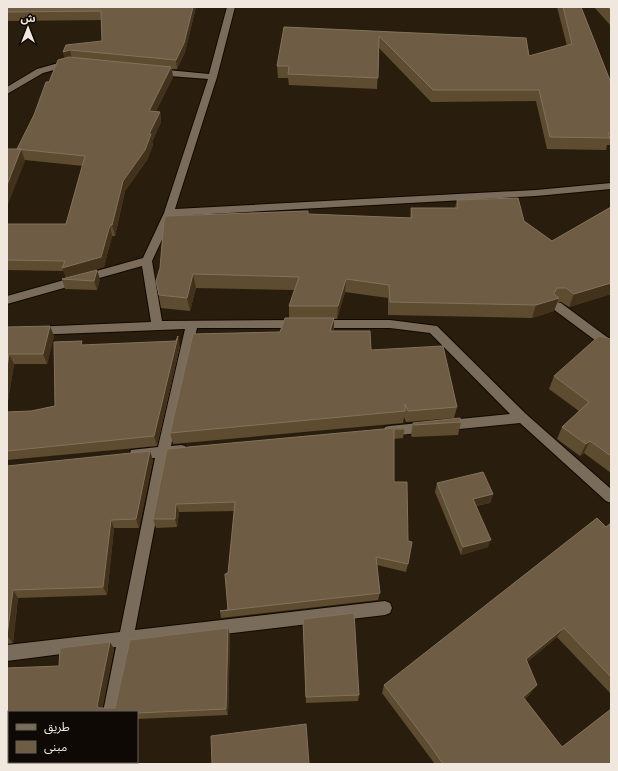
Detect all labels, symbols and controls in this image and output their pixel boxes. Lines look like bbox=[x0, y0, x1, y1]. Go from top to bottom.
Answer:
north arrow bbox=[8, 8, 48, 48]
text: ش bbox=[20, 12, 36, 25]
legend bbox=[8, 711, 138, 763]
text: طريق bbox=[44, 720, 70, 735]
text: مبنى bbox=[44, 740, 67, 754]

